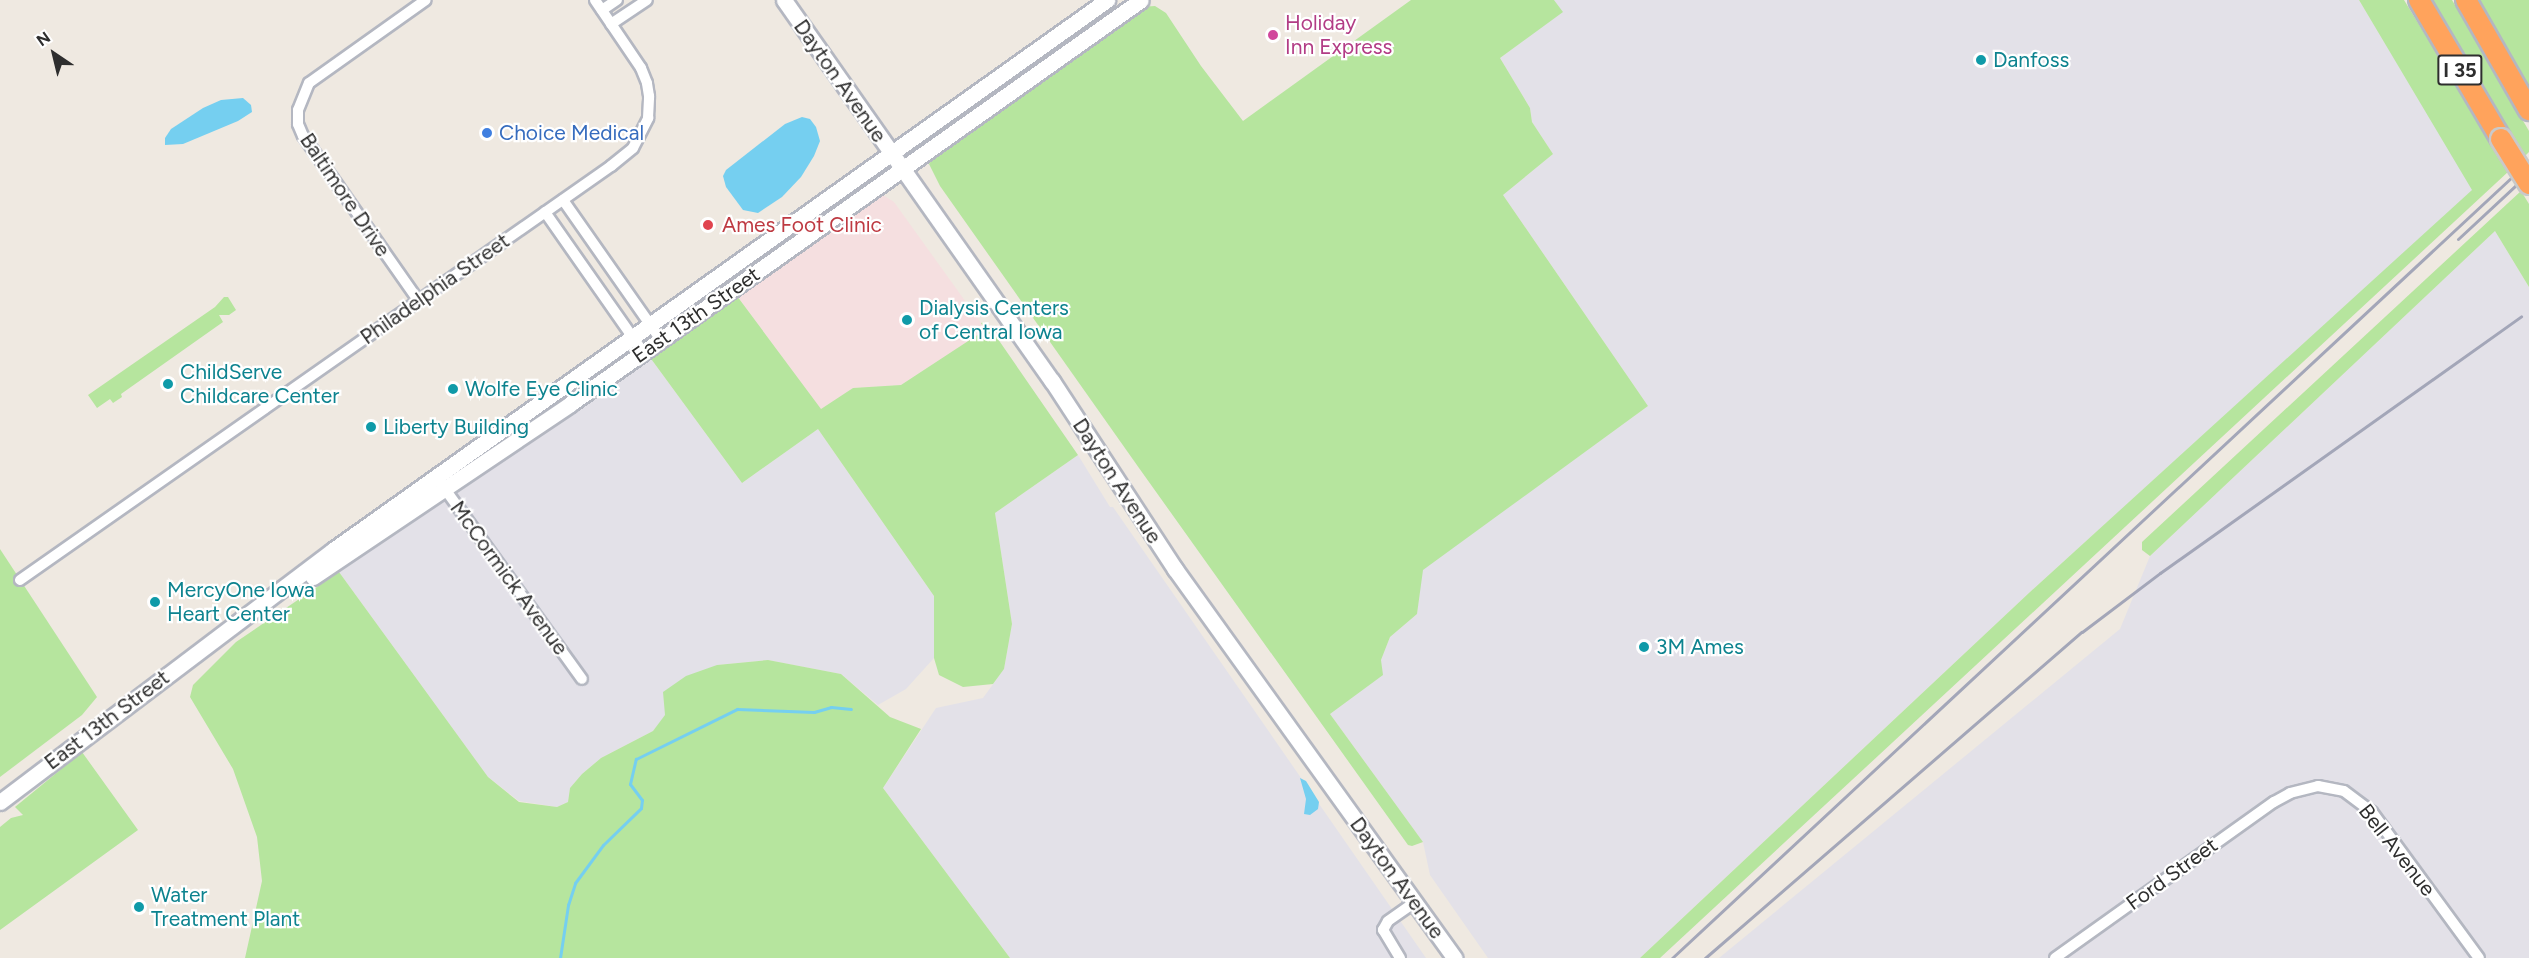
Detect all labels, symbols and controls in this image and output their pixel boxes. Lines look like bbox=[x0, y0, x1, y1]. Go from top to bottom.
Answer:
place label: Holiday Inn Express bbox=[1285, 10, 1392, 60]
street label: Dayton Avenue bbox=[788, 15, 892, 147]
north arrow bbox=[24, 24, 84, 84]
text: N bbox=[33, 28, 54, 50]
marker: Holiday Inn Express bbox=[1266, 28, 1280, 42]
place label: Danfoss bbox=[1993, 47, 2069, 73]
marker: Danfoss bbox=[1974, 53, 1988, 67]
road number: I 35 bbox=[2436, 53, 2484, 87]
place label: Choice Medical bbox=[499, 120, 644, 146]
marker: Choice Medical bbox=[480, 126, 494, 140]
street label: Baltimore Drive bbox=[294, 129, 396, 261]
place label: Ames Foot Clinic bbox=[722, 212, 882, 238]
marker: Ames Foot Clinic bbox=[699, 216, 717, 234]
street label: Philadelphia Street bbox=[356, 228, 514, 350]
street label: East 13th Street bbox=[627, 262, 765, 368]
place label: Dialysis Centers of Central Iowa bbox=[919, 295, 1069, 345]
marker: Dialysis Centers of Central Iowa bbox=[900, 313, 914, 327]
place label: ChildServe Childcare Center bbox=[180, 359, 339, 409]
place label: Wolfe Eye Clinic bbox=[465, 376, 618, 402]
marker: ChildServe Childcare Center bbox=[161, 377, 175, 391]
marker: Wolfe Eye Clinic bbox=[446, 382, 460, 396]
place label: Liberty Building bbox=[383, 414, 529, 440]
street label: Dayton Avenue bbox=[1067, 414, 1167, 548]
marker: Liberty Building bbox=[364, 420, 378, 434]
street label: McCormick Avenue bbox=[445, 496, 573, 660]
place label: MercyOne Iowa Heart Center bbox=[167, 577, 315, 627]
marker: MercyOne Iowa Heart Center bbox=[148, 595, 162, 609]
place label: 3M Ames bbox=[1656, 634, 1744, 660]
marker: 3M Ames bbox=[1637, 640, 1651, 654]
street label: East 13th Street bbox=[40, 665, 174, 775]
street label: Bell Avenue bbox=[2353, 799, 2441, 901]
street label: Dayton Avenue bbox=[1344, 812, 1450, 944]
street label: Ford Street bbox=[2121, 832, 2223, 916]
place label: Water Treatment Plant bbox=[151, 882, 300, 932]
marker: Water Treatment Plant bbox=[132, 900, 146, 914]

